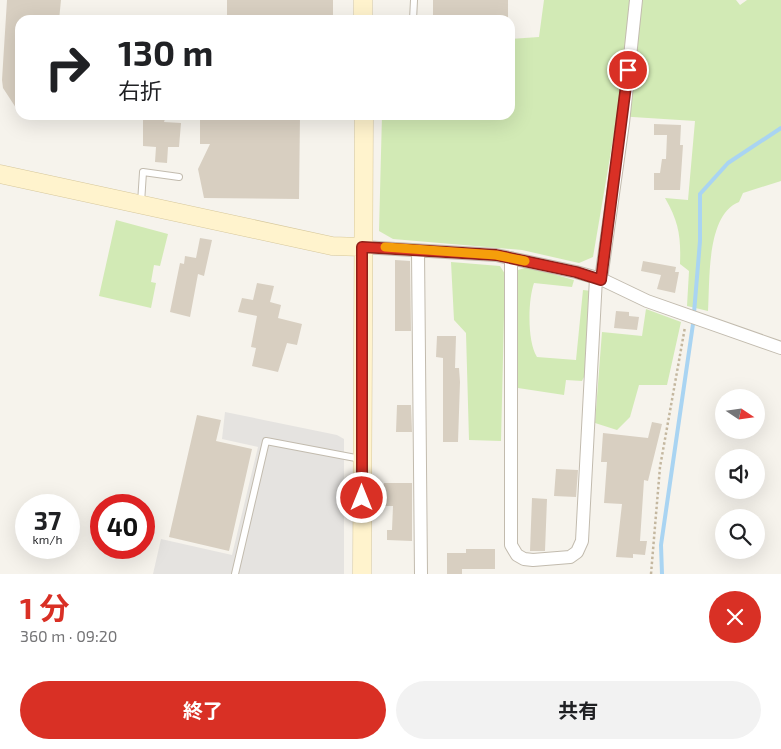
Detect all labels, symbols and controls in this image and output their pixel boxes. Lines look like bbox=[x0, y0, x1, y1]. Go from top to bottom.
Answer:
text: 130 m bbox=[118, 31, 213, 73]
icon: right bbox=[35, 35, 100, 100]
pin bbox=[607, 49, 649, 91]
icon: arrive bbox=[614, 56, 642, 84]
text: 右折 bbox=[118, 77, 162, 103]
north arrow bbox=[715, 389, 765, 439]
map controls bbox=[715, 389, 765, 559]
button: sound bbox=[715, 449, 765, 499]
position arrow bbox=[335, 471, 387, 523]
speed limit sign: 40 bbox=[90, 494, 155, 559]
text: 37 bbox=[34, 505, 61, 535]
button: search bbox=[715, 509, 765, 559]
text: km/h bbox=[33, 532, 62, 546]
text: 1 分 bbox=[20, 589, 69, 625]
button: close bbox=[709, 591, 761, 643]
text: 360 m · 09:20 bbox=[20, 626, 117, 645]
button: 終了 bbox=[20, 681, 386, 739]
button: 共有 bbox=[396, 681, 761, 739]

